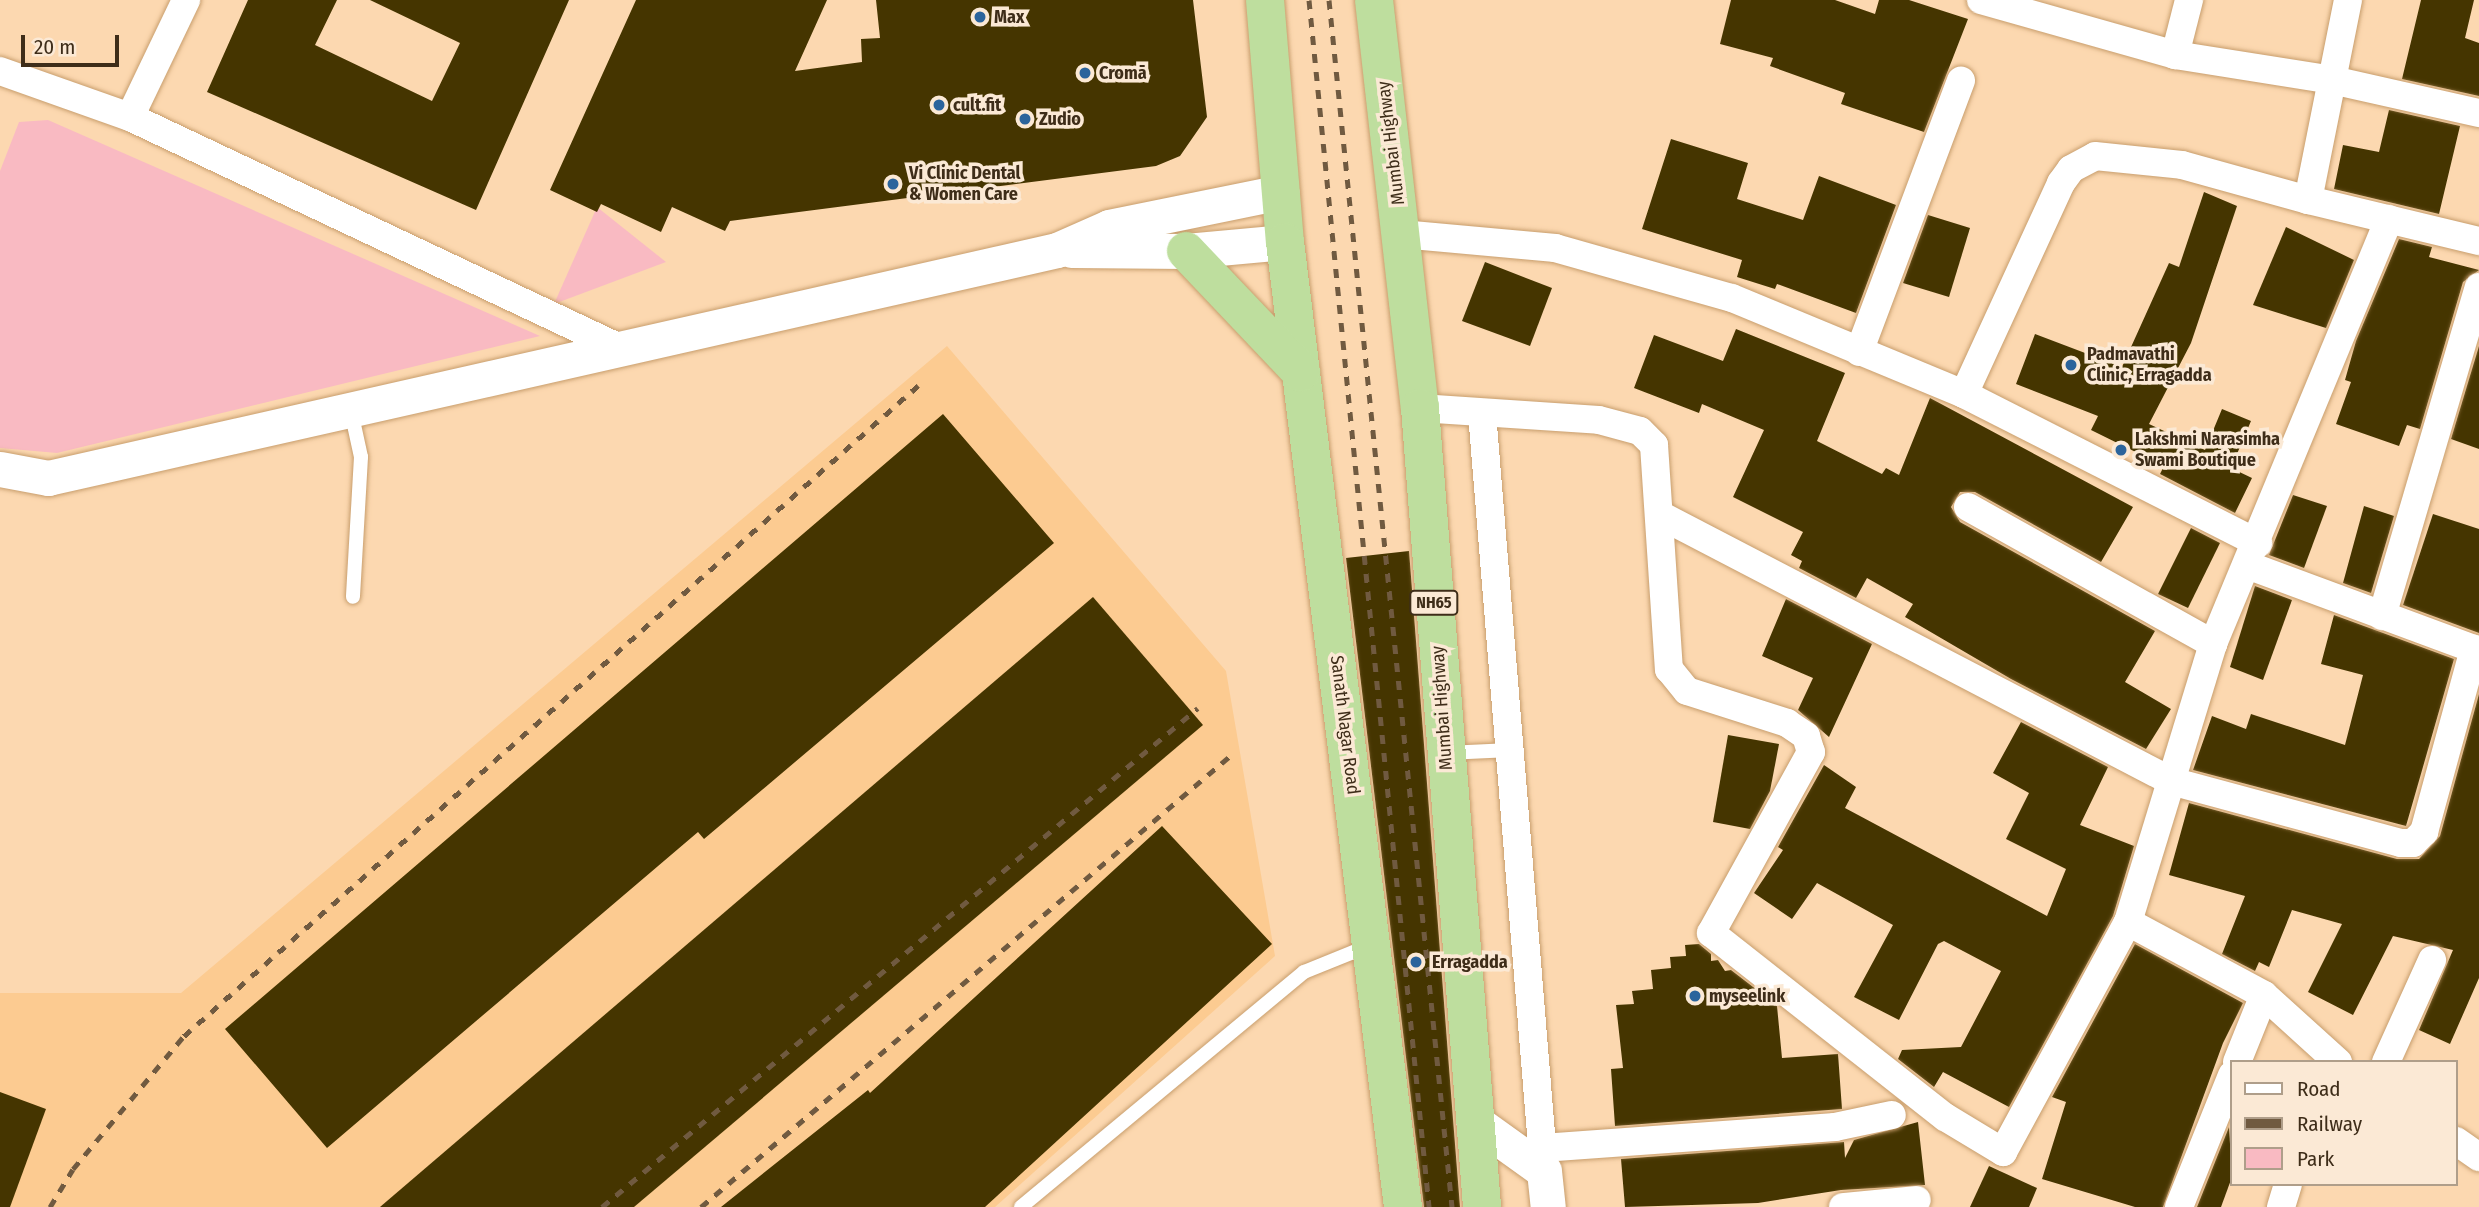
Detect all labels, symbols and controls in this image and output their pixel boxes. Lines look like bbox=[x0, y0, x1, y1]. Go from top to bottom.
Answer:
place label: Max bbox=[994, 6, 1024, 28]
marker: Max bbox=[972, 9, 988, 25]
scale bar bbox=[24, 21, 122, 65]
text: 20 m bbox=[34, 34, 75, 60]
place label: Cromā bbox=[1099, 62, 1147, 84]
marker: Cromā bbox=[1077, 65, 1093, 81]
street label: Mumbai Highway bbox=[1373, 80, 1409, 206]
place label: cult.fit bbox=[953, 94, 1001, 116]
marker: cult.fit bbox=[931, 97, 947, 113]
place label: Zudio bbox=[1039, 108, 1081, 130]
marker: Zudio bbox=[1017, 111, 1033, 127]
place label: Vi Clinic Dental & Women Care bbox=[909, 163, 1020, 206]
marker: Vi Clinic Dental & Women Care bbox=[883, 174, 903, 194]
place label: Padmavathi Clinic, Erragadda bbox=[2087, 344, 2212, 386]
marker: Padmavathi Clinic, Erragadda bbox=[2061, 355, 2081, 375]
place label: Lakshmi Narasimha Swami Boutique bbox=[2135, 429, 2280, 472]
marker: Lakshmi Narasimha Swami Boutique bbox=[2113, 442, 2129, 458]
road number: NH65 bbox=[1408, 590, 1460, 616]
street label: Mumbai Highway bbox=[1427, 645, 1457, 771]
street label: Sanath Nagar Road bbox=[1326, 654, 1364, 796]
place label: Erragadda bbox=[1432, 951, 1508, 973]
marker: Erragadda bbox=[1406, 952, 1426, 972]
place label: myseelink bbox=[1709, 985, 1785, 1007]
marker: myseelink bbox=[1687, 988, 1703, 1004]
legend bbox=[2230, 1060, 2458, 1186]
text: Road bbox=[2297, 1076, 2341, 1102]
text: Railway bbox=[2297, 1111, 2362, 1137]
text: Park bbox=[2297, 1146, 2334, 1172]

